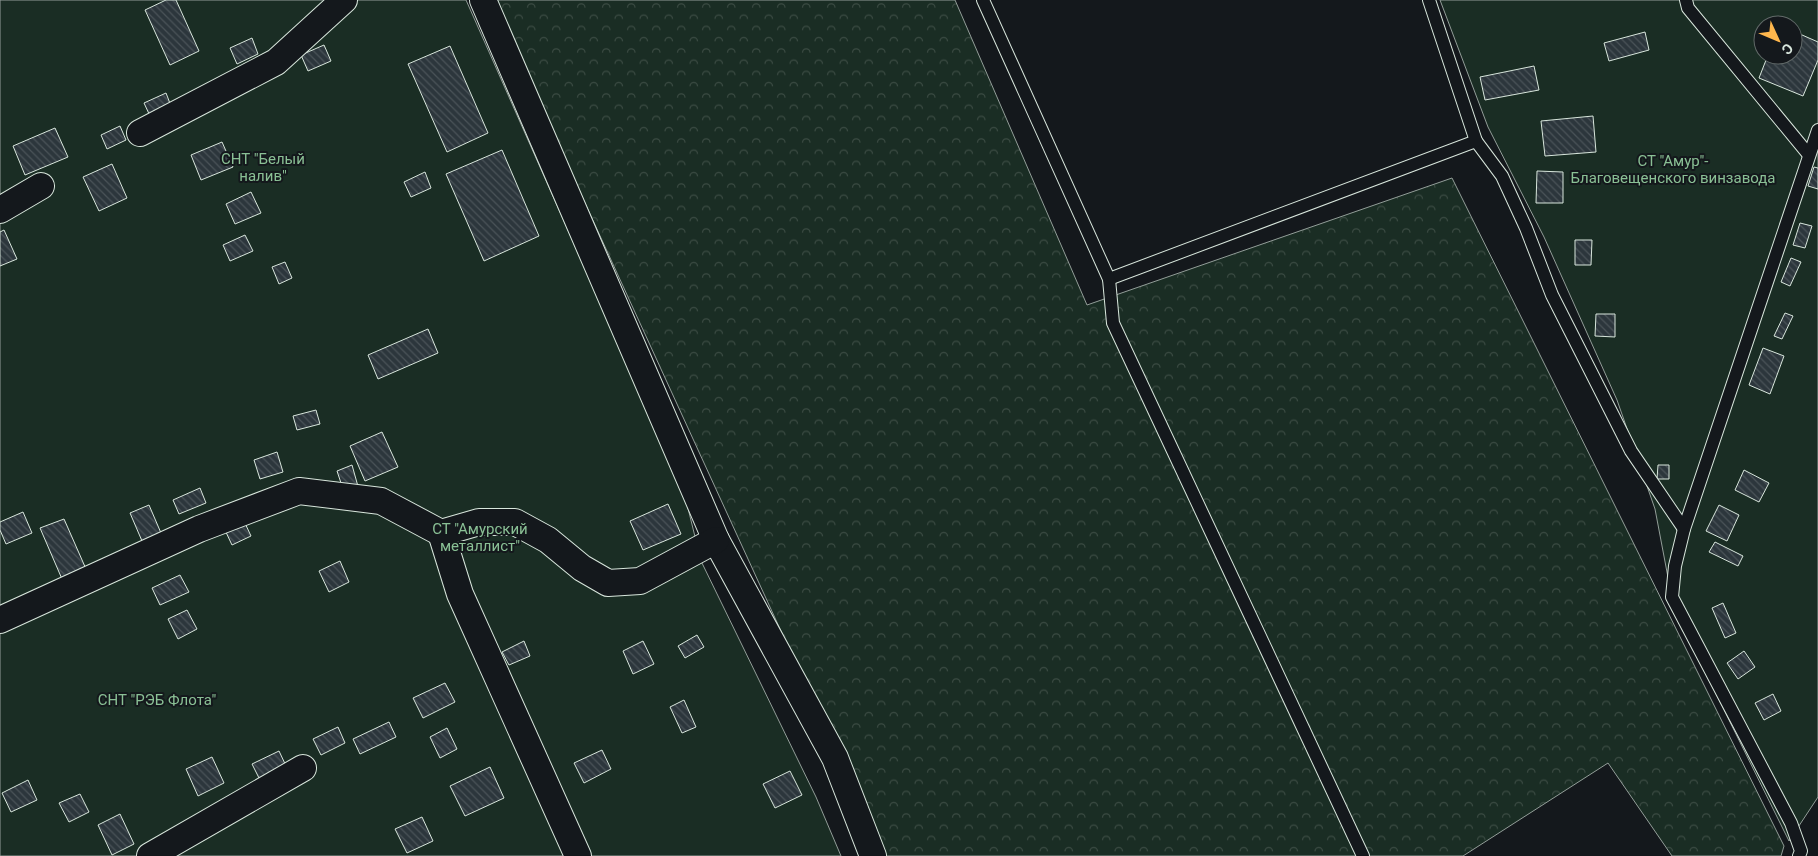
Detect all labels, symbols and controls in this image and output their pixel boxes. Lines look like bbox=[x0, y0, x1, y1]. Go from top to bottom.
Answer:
north arrow bbox=[1753, 15, 1803, 65]
text: С bbox=[1778, 40, 1796, 58]
park label: СНТ "Белый налив" bbox=[221, 150, 305, 185]
park label: СТ "Амур"- Благовещенского винзавода bbox=[1571, 152, 1775, 187]
park label: СТ "Амурский металлист" bbox=[432, 520, 528, 555]
park label: СНТ "РЭБ Флота" bbox=[98, 691, 216, 709]

